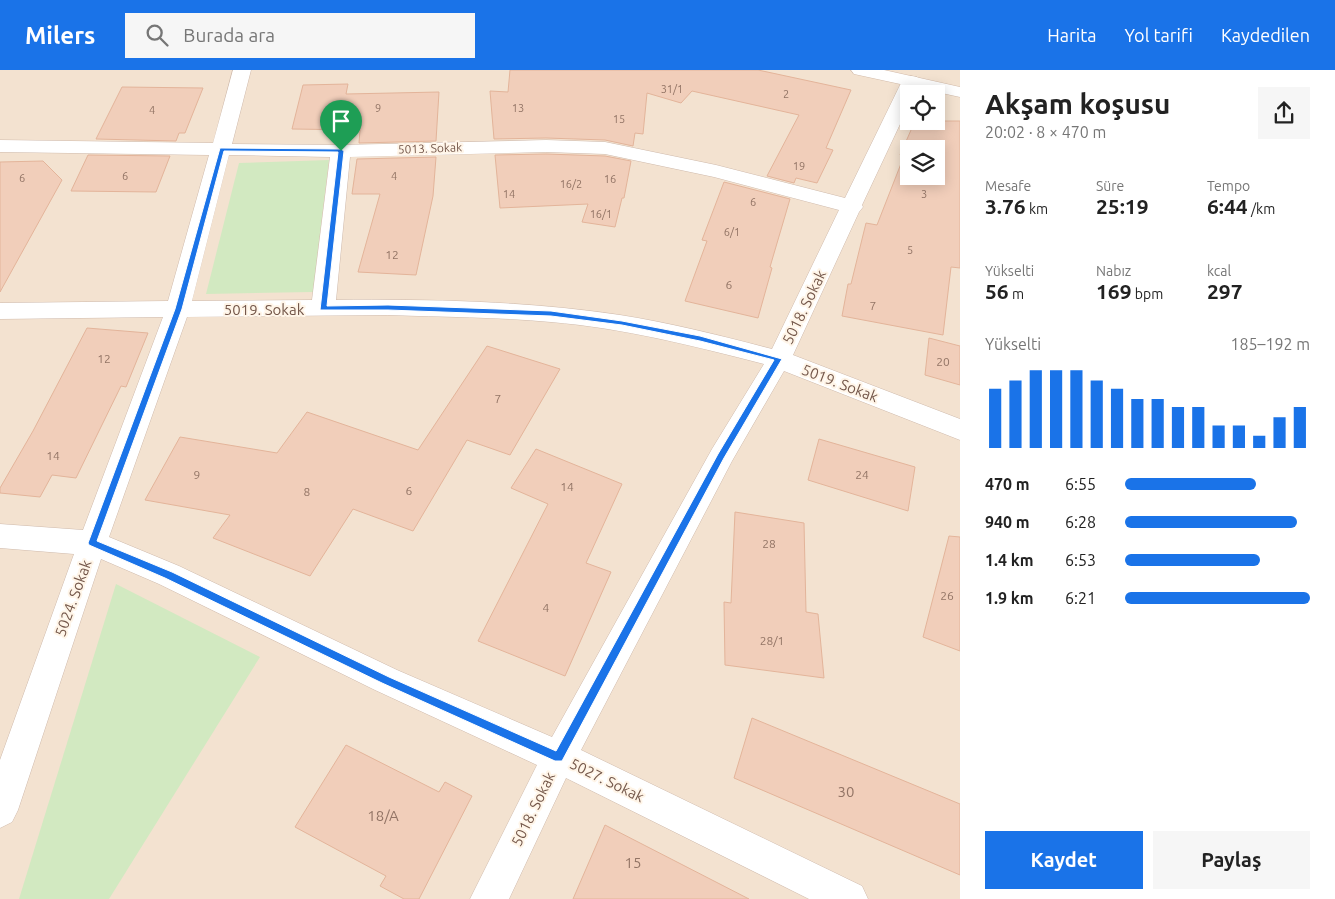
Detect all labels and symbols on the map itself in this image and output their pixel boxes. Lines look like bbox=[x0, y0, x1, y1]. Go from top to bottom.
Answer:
house number: 31/1 bbox=[661, 83, 683, 95]
house number: 2 bbox=[783, 88, 789, 100]
pin bbox=[320, 100, 362, 151]
house number: 9 bbox=[375, 102, 381, 114]
house number: 13 bbox=[512, 102, 524, 114]
house number: 4 bbox=[149, 104, 155, 116]
house number: 15 bbox=[613, 113, 625, 125]
street label: 5013. Sokak bbox=[398, 140, 462, 156]
house number: 19 bbox=[793, 160, 805, 172]
house number: 6 bbox=[122, 170, 128, 182]
house number: 4 bbox=[391, 170, 397, 182]
house number: 6 bbox=[19, 172, 25, 184]
house number: 16 bbox=[604, 173, 616, 185]
house number: 16/2 bbox=[560, 178, 582, 190]
house number: 14 bbox=[503, 188, 515, 200]
house number: 3 bbox=[921, 188, 927, 200]
house number: 6 bbox=[750, 196, 756, 208]
house number: 16/1 bbox=[590, 208, 612, 220]
house number: 6/1 bbox=[724, 226, 740, 238]
house number: 5 bbox=[907, 244, 913, 256]
house number: 12 bbox=[385, 248, 399, 261]
street label: 5018. Sokak bbox=[779, 267, 829, 347]
house number: 6 bbox=[726, 278, 733, 291]
house number: 7 bbox=[870, 299, 876, 312]
street label: 5019. Sokak bbox=[224, 301, 305, 318]
house number: 12 bbox=[97, 352, 111, 365]
house number: 20 bbox=[936, 355, 950, 368]
street label: 5019. Sokak bbox=[799, 361, 881, 406]
house number: 7 bbox=[495, 392, 501, 405]
house number: 14 bbox=[46, 449, 60, 462]
house number: 9 bbox=[194, 468, 200, 481]
house number: 24 bbox=[855, 468, 869, 481]
house number: 14 bbox=[560, 480, 574, 493]
house number: 6 bbox=[406, 484, 413, 497]
house number: 8 bbox=[304, 485, 311, 498]
house number: 28 bbox=[762, 537, 776, 550]
street label: 5024. Sokak bbox=[51, 557, 95, 639]
house number: 26 bbox=[940, 589, 954, 602]
house number: 4 bbox=[543, 601, 550, 614]
house number: 28/1 bbox=[760, 634, 784, 647]
street label: 5027. Sokak bbox=[567, 755, 647, 805]
street label: 5018. Sokak bbox=[508, 769, 558, 849]
house number: 30 bbox=[838, 783, 854, 800]
house number: 18/A bbox=[367, 807, 399, 824]
house number: 15 bbox=[625, 854, 641, 871]

